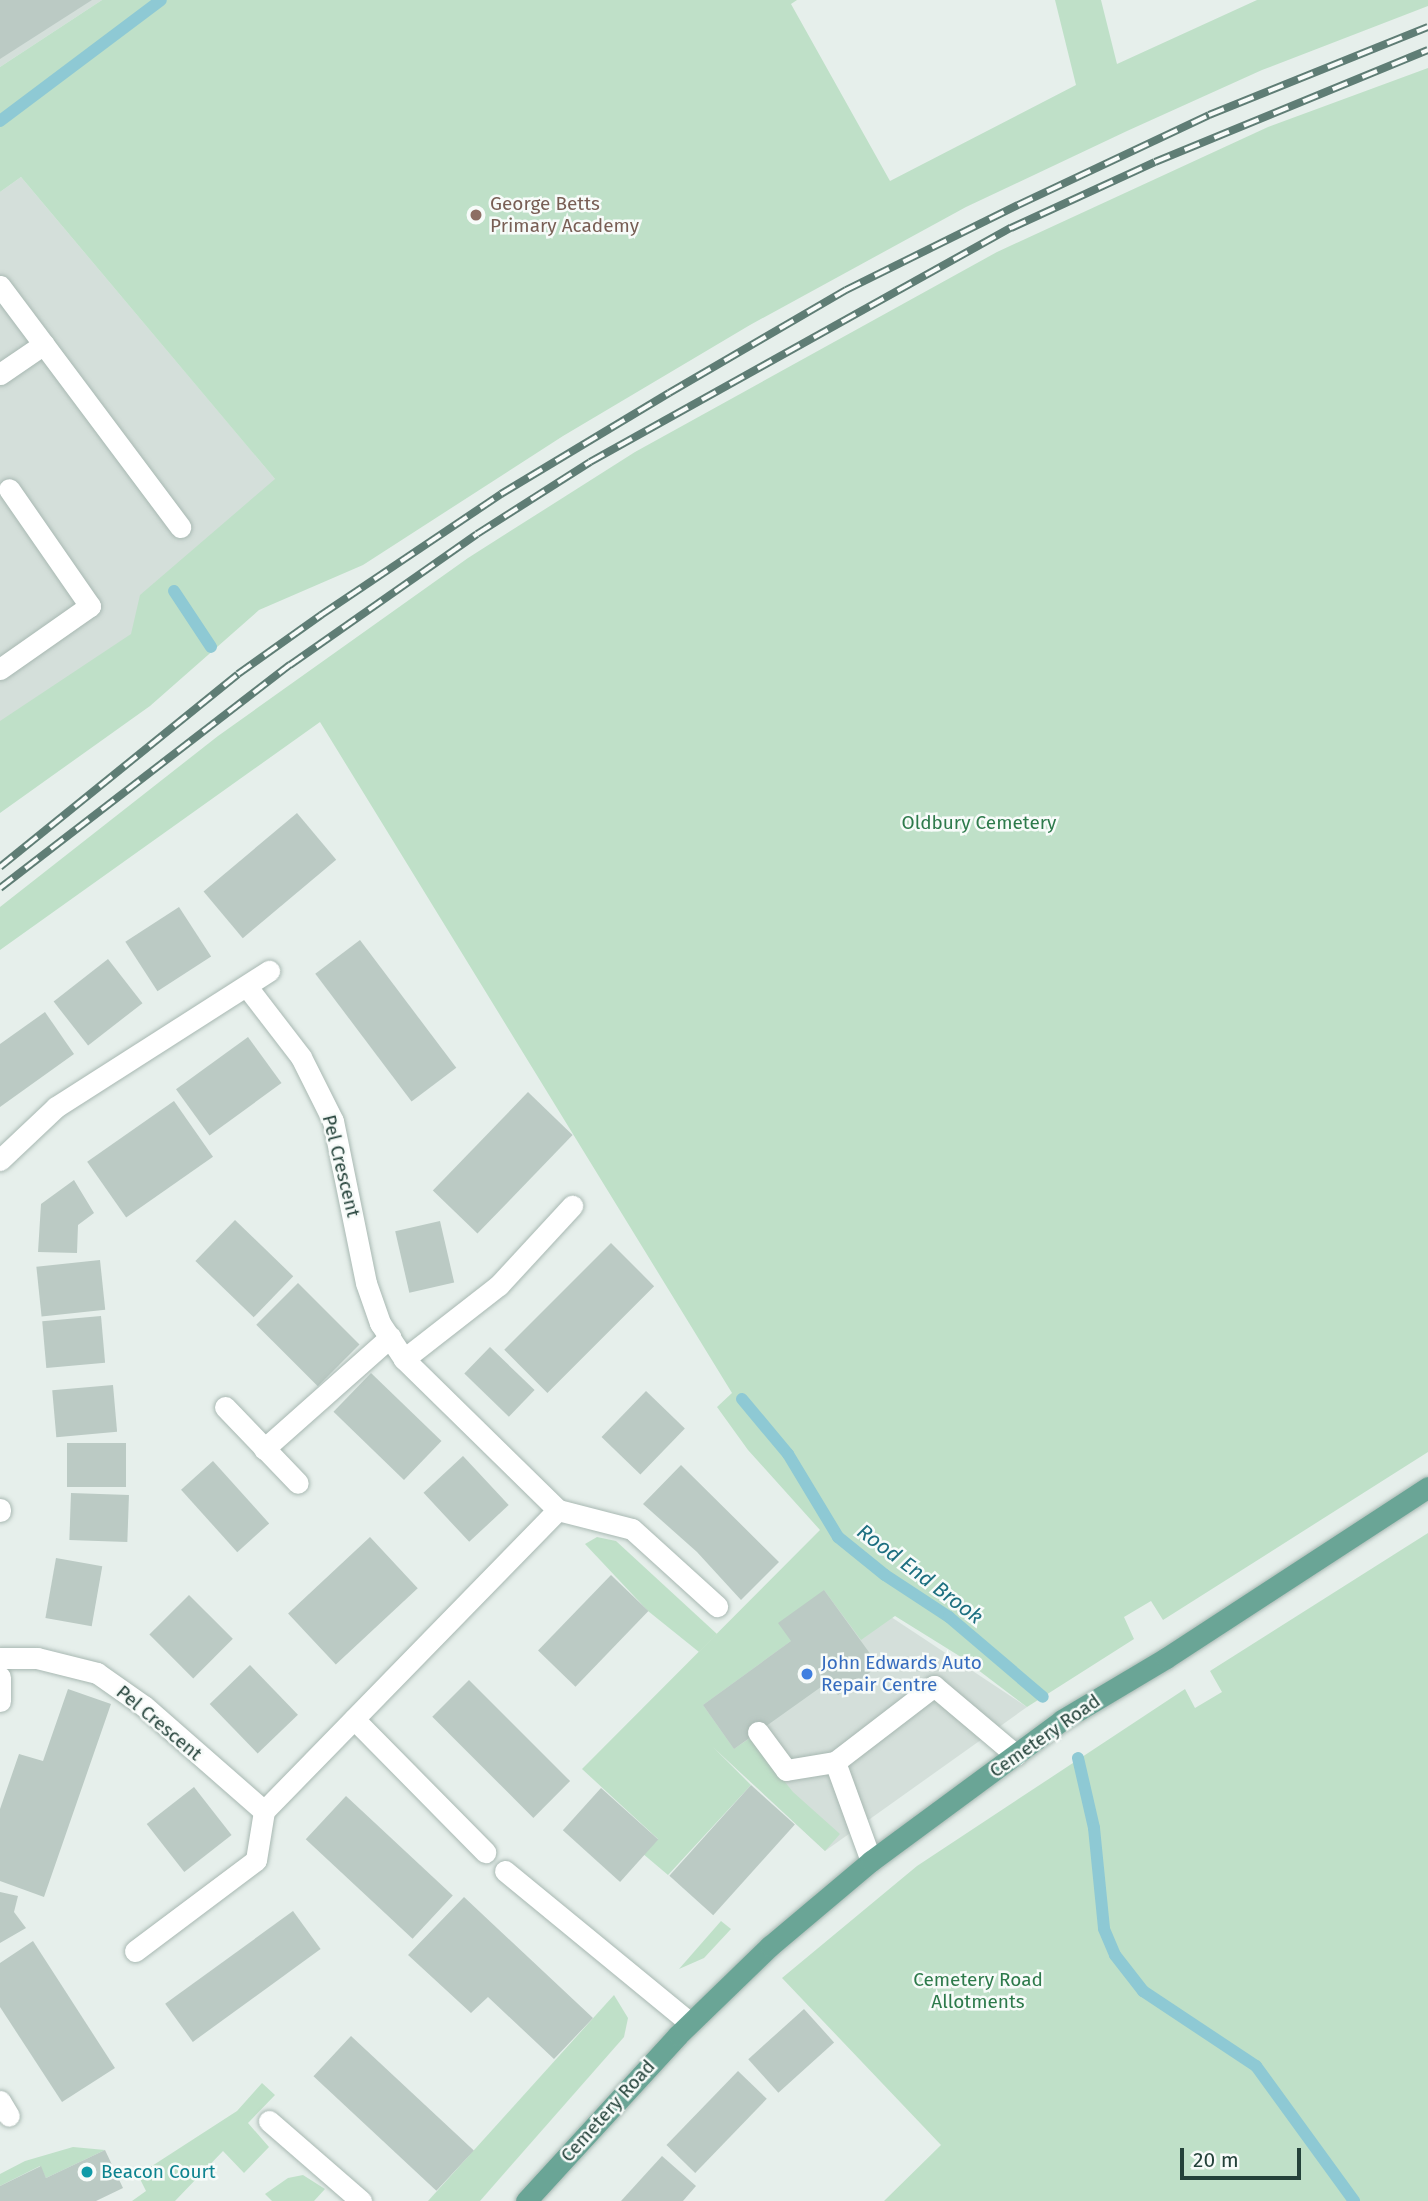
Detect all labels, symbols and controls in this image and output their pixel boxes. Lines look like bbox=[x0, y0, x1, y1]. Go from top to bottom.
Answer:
place label: George Betts Primary Academy bbox=[490, 193, 639, 237]
marker: George Betts Primary Academy bbox=[468, 207, 484, 223]
park label: Oldbury Cemetery bbox=[902, 812, 1056, 834]
street label: Pel Crescent bbox=[317, 1112, 365, 1220]
water label: Rood End Brook bbox=[852, 1519, 988, 1629]
place label: John Edwards Auto Repair Centre bbox=[821, 1652, 982, 1696]
marker: John Edwards Auto Repair Centre bbox=[799, 1666, 815, 1682]
street label: Pel Crescent bbox=[112, 1681, 206, 1765]
street label: Cemetery Road bbox=[985, 1689, 1105, 1783]
park label: Cemetery Road Allotments bbox=[913, 1969, 1043, 2013]
street label: Cemetery Road bbox=[556, 2055, 660, 2167]
scale bar bbox=[1183, 2134, 1304, 2178]
text: 20 m bbox=[1193, 2147, 1239, 2173]
place label: Beacon Court bbox=[101, 2161, 216, 2183]
marker: Beacon Court bbox=[79, 2164, 95, 2180]

